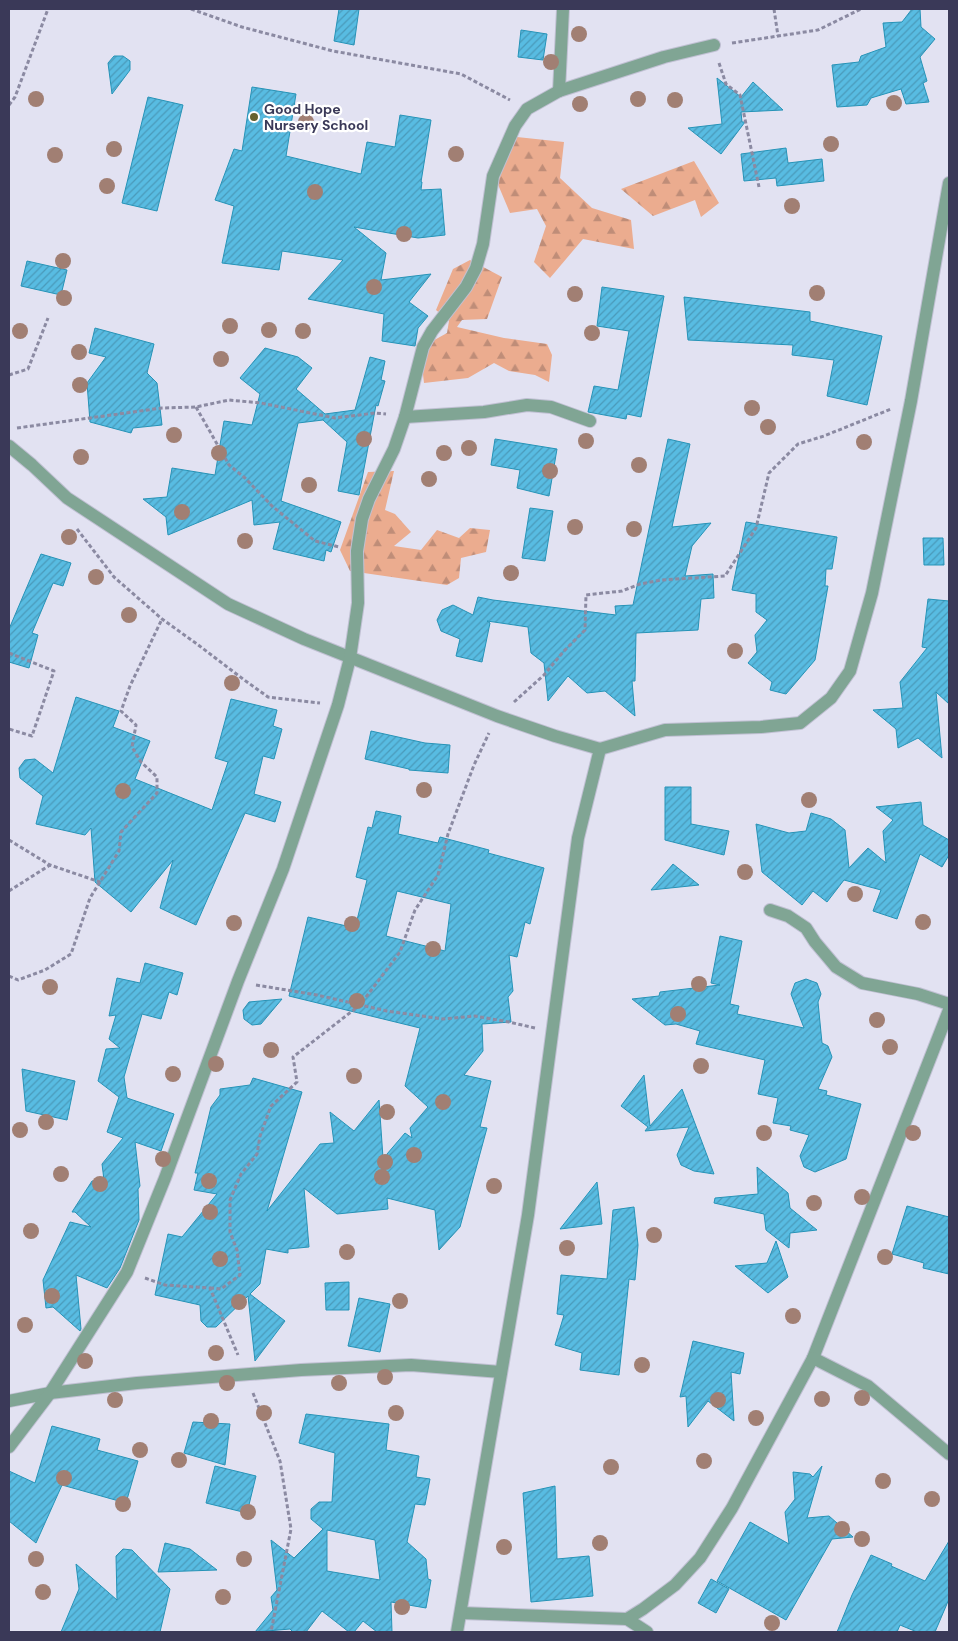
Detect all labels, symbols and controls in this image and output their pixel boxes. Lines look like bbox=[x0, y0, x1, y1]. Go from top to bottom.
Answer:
place label: Good Hope Nursery School bbox=[264, 100, 368, 134]
marker: Good Hope Nursery School bbox=[248, 111, 260, 123]

